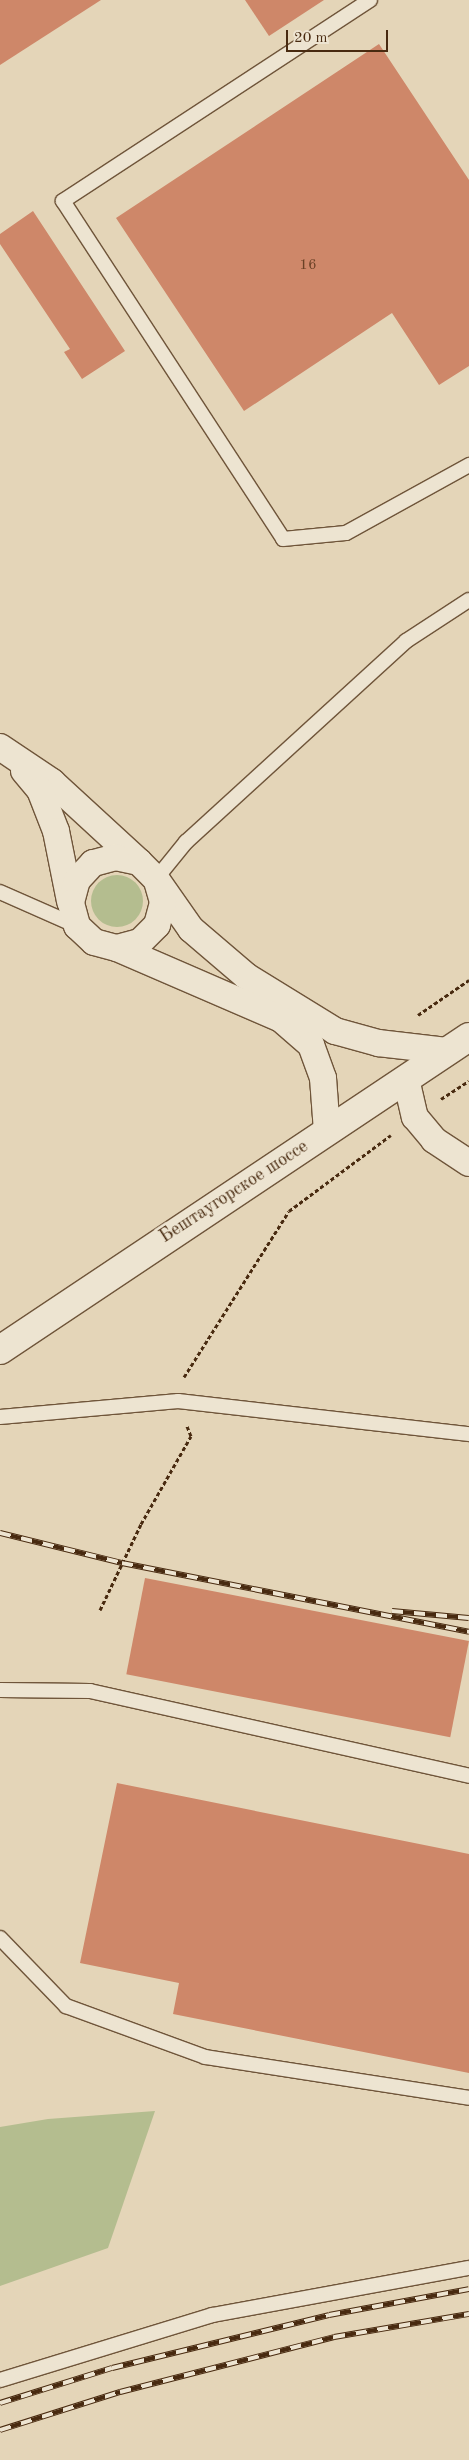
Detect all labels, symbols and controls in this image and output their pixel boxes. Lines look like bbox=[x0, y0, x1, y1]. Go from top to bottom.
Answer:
scale bar bbox=[289, 20, 392, 52]
text: 20 m bbox=[294, 31, 328, 46]
house number: 16 bbox=[299, 257, 317, 275]
street label: Бештаугорское шоссе bbox=[156, 1136, 312, 1248]

